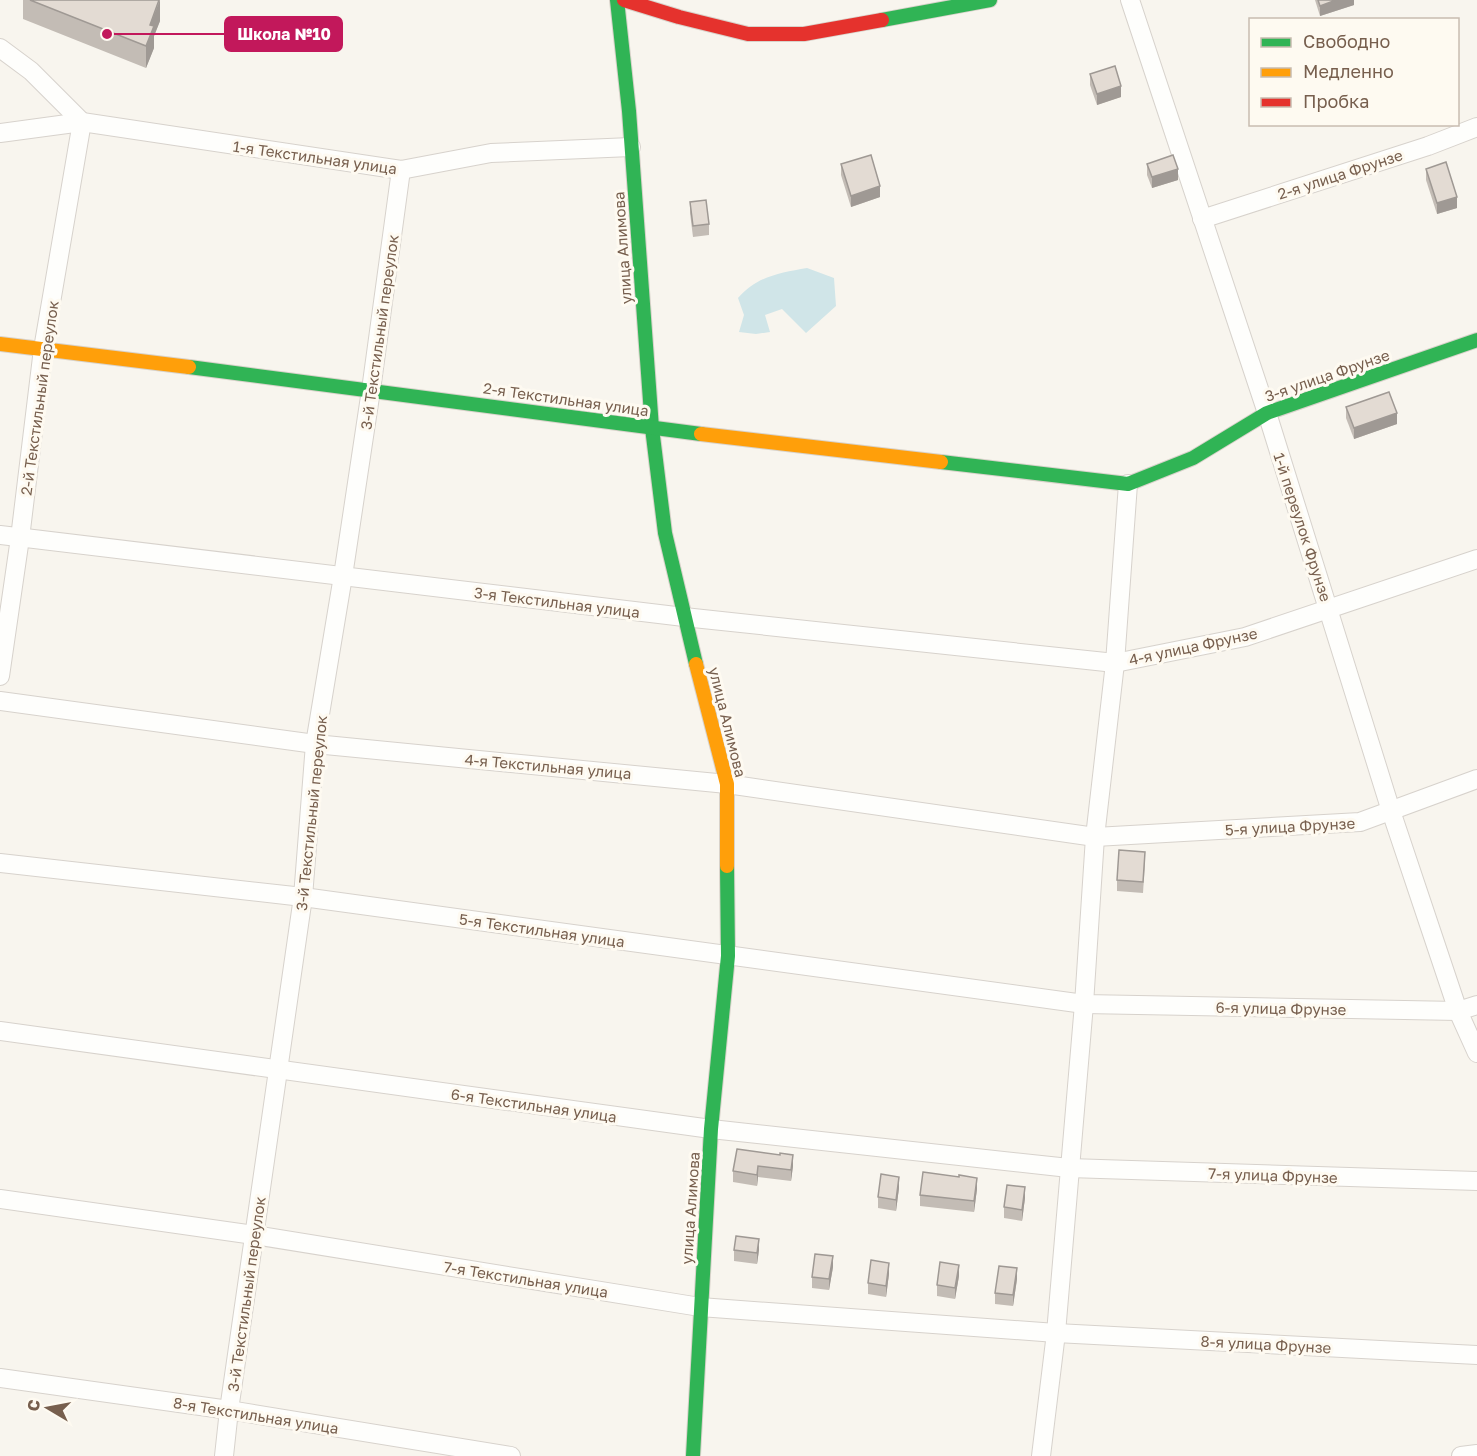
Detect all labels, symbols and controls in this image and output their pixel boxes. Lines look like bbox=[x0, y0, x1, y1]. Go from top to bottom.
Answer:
callout: Школа №10 bbox=[225, 17, 342, 51]
legend bbox=[1249, 18, 1459, 126]
text: Школа №10 bbox=[237, 24, 331, 44]
text: Свободно bbox=[1303, 30, 1390, 52]
text: Медленно bbox=[1303, 60, 1394, 82]
text: Пробка bbox=[1303, 90, 1369, 112]
street label: 1-я Текстильная улица bbox=[232, 137, 398, 177]
street label: 2-я улица Фрунзе bbox=[1275, 145, 1405, 203]
street label: улица Алимова bbox=[609, 191, 635, 305]
street label: 3-й Текстильный переулок bbox=[356, 233, 402, 431]
street label: 2-й Текстильный переулок bbox=[16, 299, 62, 497]
street label: 3-я улица Фрунзе bbox=[1262, 345, 1392, 405]
street label: 2-я Текстильная улица bbox=[482, 378, 650, 420]
street label: 1-й переулок Фрунзе bbox=[1270, 450, 1336, 604]
street label: 3-я Текстильная улица bbox=[473, 583, 641, 621]
street label: 4-я улица Фрунзе bbox=[1127, 624, 1259, 668]
street label: улица Алимова bbox=[706, 665, 750, 779]
street label: 3-й Текстильный переулок bbox=[292, 714, 330, 912]
street label: 4-я Текстильная улица bbox=[464, 750, 632, 782]
street label: 5-я улица Фрунзе bbox=[1224, 814, 1356, 838]
street label: 5-я Текстильная улица bbox=[458, 909, 626, 951]
street label: 6-я улица Фрунзе bbox=[1215, 998, 1347, 1018]
street label: 6-я Текстильная улица bbox=[450, 1084, 618, 1126]
street label: улица Алимова bbox=[677, 1151, 703, 1265]
street label: 7-я улица Фрунзе bbox=[1208, 1164, 1338, 1186]
street label: 3-й Текстильный переулок bbox=[223, 1195, 269, 1393]
street label: 7-я Текстильная улица bbox=[443, 1257, 609, 1301]
street label: 8-я улица Фрунзе bbox=[1200, 1332, 1332, 1356]
north arrow bbox=[18, 1378, 78, 1438]
street label: 8-я Текстильная улица bbox=[172, 1393, 340, 1437]
text: С bbox=[22, 1398, 44, 1413]

